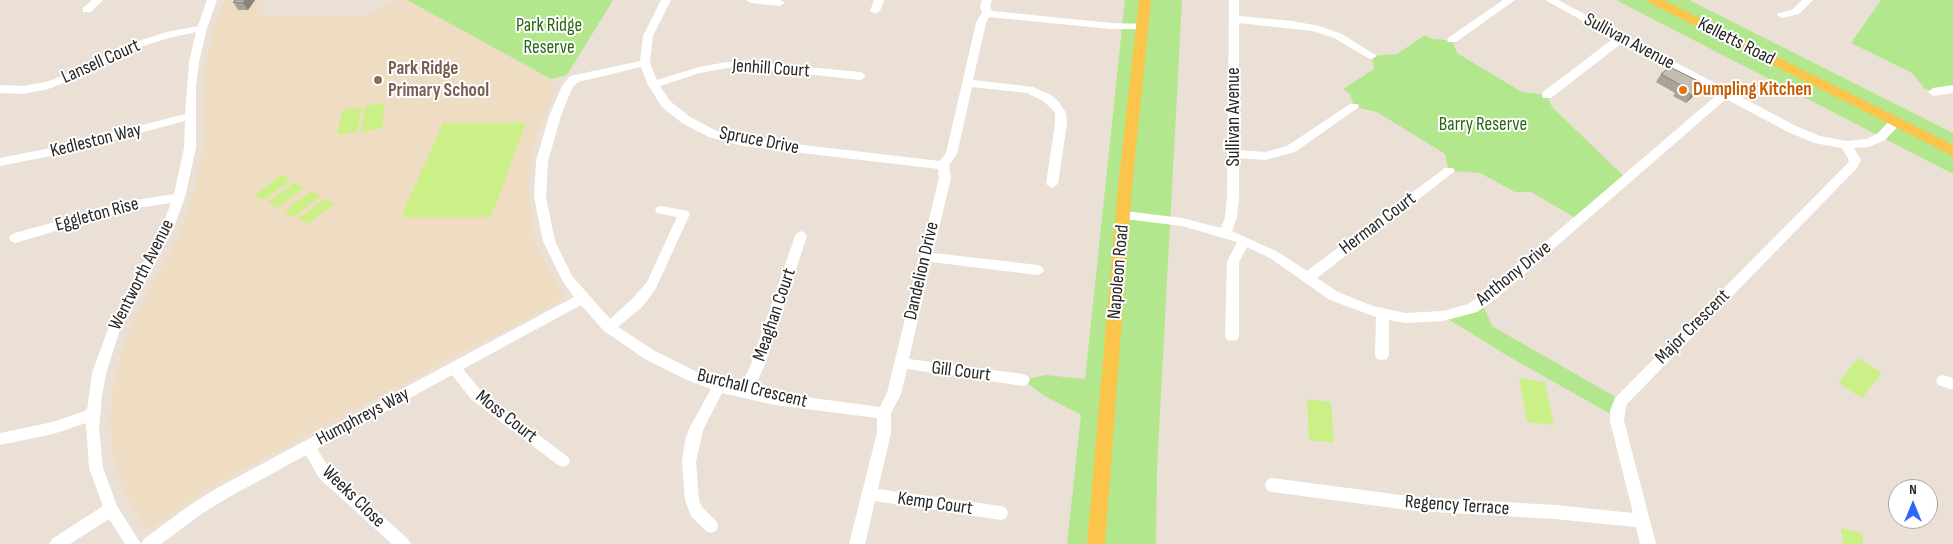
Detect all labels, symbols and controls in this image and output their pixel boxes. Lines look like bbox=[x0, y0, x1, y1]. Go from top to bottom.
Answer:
street label: Sullivan Avenue bbox=[1580, 9, 1678, 75]
street label: Kelletts Road bbox=[1694, 13, 1778, 71]
park label: Park Ridge Reserve bbox=[516, 15, 582, 59]
street label: Lansell Court bbox=[58, 35, 144, 89]
street label: Jenhill Court bbox=[731, 55, 811, 83]
place label: Park Ridge Primary School bbox=[388, 58, 489, 102]
street label: Sullivan Avenue bbox=[1223, 67, 1245, 167]
marker: Park Ridge Primary School bbox=[372, 74, 384, 86]
place label: Dumpling Kitchen bbox=[1693, 79, 1812, 101]
marker: Dumpling Kitchen bbox=[1677, 84, 1689, 96]
park label: Barry Reserve bbox=[1439, 114, 1527, 136]
street label: Kedleston Way bbox=[48, 119, 144, 163]
street label: Spruce Drive bbox=[717, 122, 801, 160]
street label: Herman Court bbox=[1335, 188, 1421, 260]
street label: Eggleton Rise bbox=[53, 193, 141, 237]
street label: Wentworth Avenue bbox=[104, 216, 180, 334]
street label: Dandelion Drive bbox=[900, 220, 944, 322]
street label: Napoleon Road bbox=[1104, 224, 1134, 320]
street label: Anthony Drive bbox=[1472, 237, 1556, 311]
street label: Meaghan Court bbox=[748, 266, 802, 364]
street label: Major Crescent bbox=[1651, 285, 1735, 369]
street label: Gill Court bbox=[930, 357, 992, 387]
street label: Burchall Crescent bbox=[695, 364, 809, 414]
street label: Humphreys Way bbox=[313, 383, 413, 451]
street label: Moss Court bbox=[471, 386, 541, 448]
street label: Weeks Close bbox=[317, 461, 389, 533]
north arrow bbox=[1888, 479, 1938, 529]
text: N bbox=[1909, 481, 1917, 498]
street label: Kemp Court bbox=[896, 487, 974, 521]
street label: Regency Terrace bbox=[1404, 491, 1510, 521]

